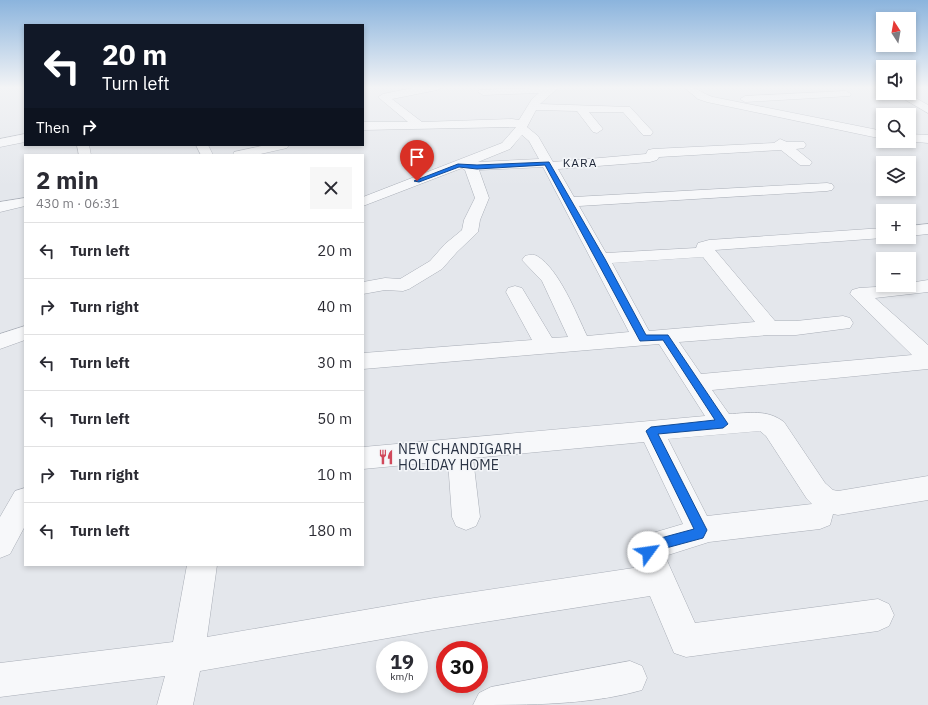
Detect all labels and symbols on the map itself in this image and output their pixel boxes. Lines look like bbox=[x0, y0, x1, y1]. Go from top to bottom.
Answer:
north arrow bbox=[876, 12, 916, 52]
pin bbox=[400, 140, 434, 181]
district label: KARA bbox=[563, 155, 597, 170]
place label: NEW CHANDIGARH HOLIDAY HOME bbox=[398, 440, 522, 474]
restaurant icon: NEW CHANDIGARH HOLIDAY HOME bbox=[377, 448, 395, 466]
position arrow bbox=[627, 531, 669, 573]
speed limit sign: 30 bbox=[436, 641, 488, 693]

